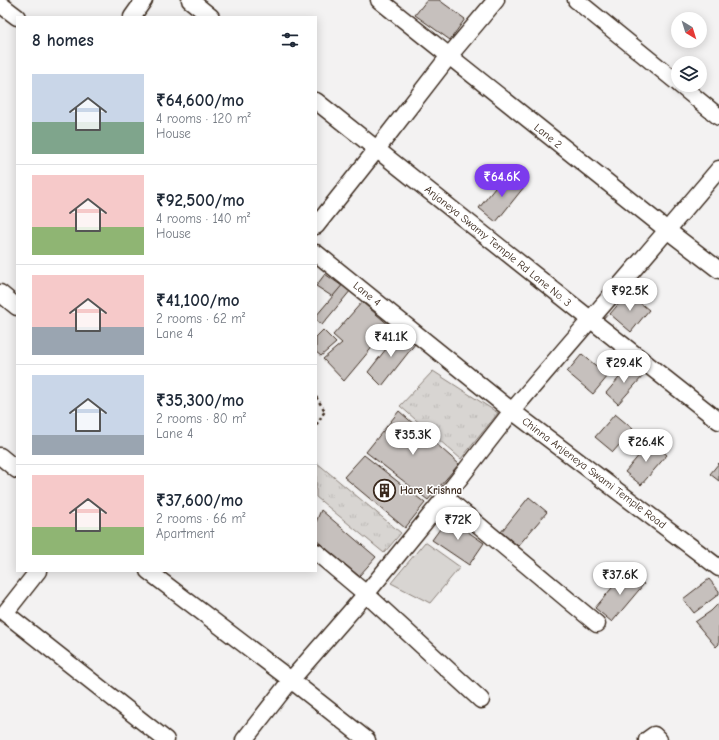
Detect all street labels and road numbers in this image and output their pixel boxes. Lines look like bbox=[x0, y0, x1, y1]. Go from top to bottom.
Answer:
street label: Lane 2 bbox=[531, 121, 565, 151]
street label: Anjaneya Swamy Temple Rd Lane No. 3 bbox=[422, 183, 574, 309]
street label: Lane 4 bbox=[351, 279, 383, 309]
street label: Chinna Anjeneya Swami Temple Road bbox=[519, 415, 669, 532]

